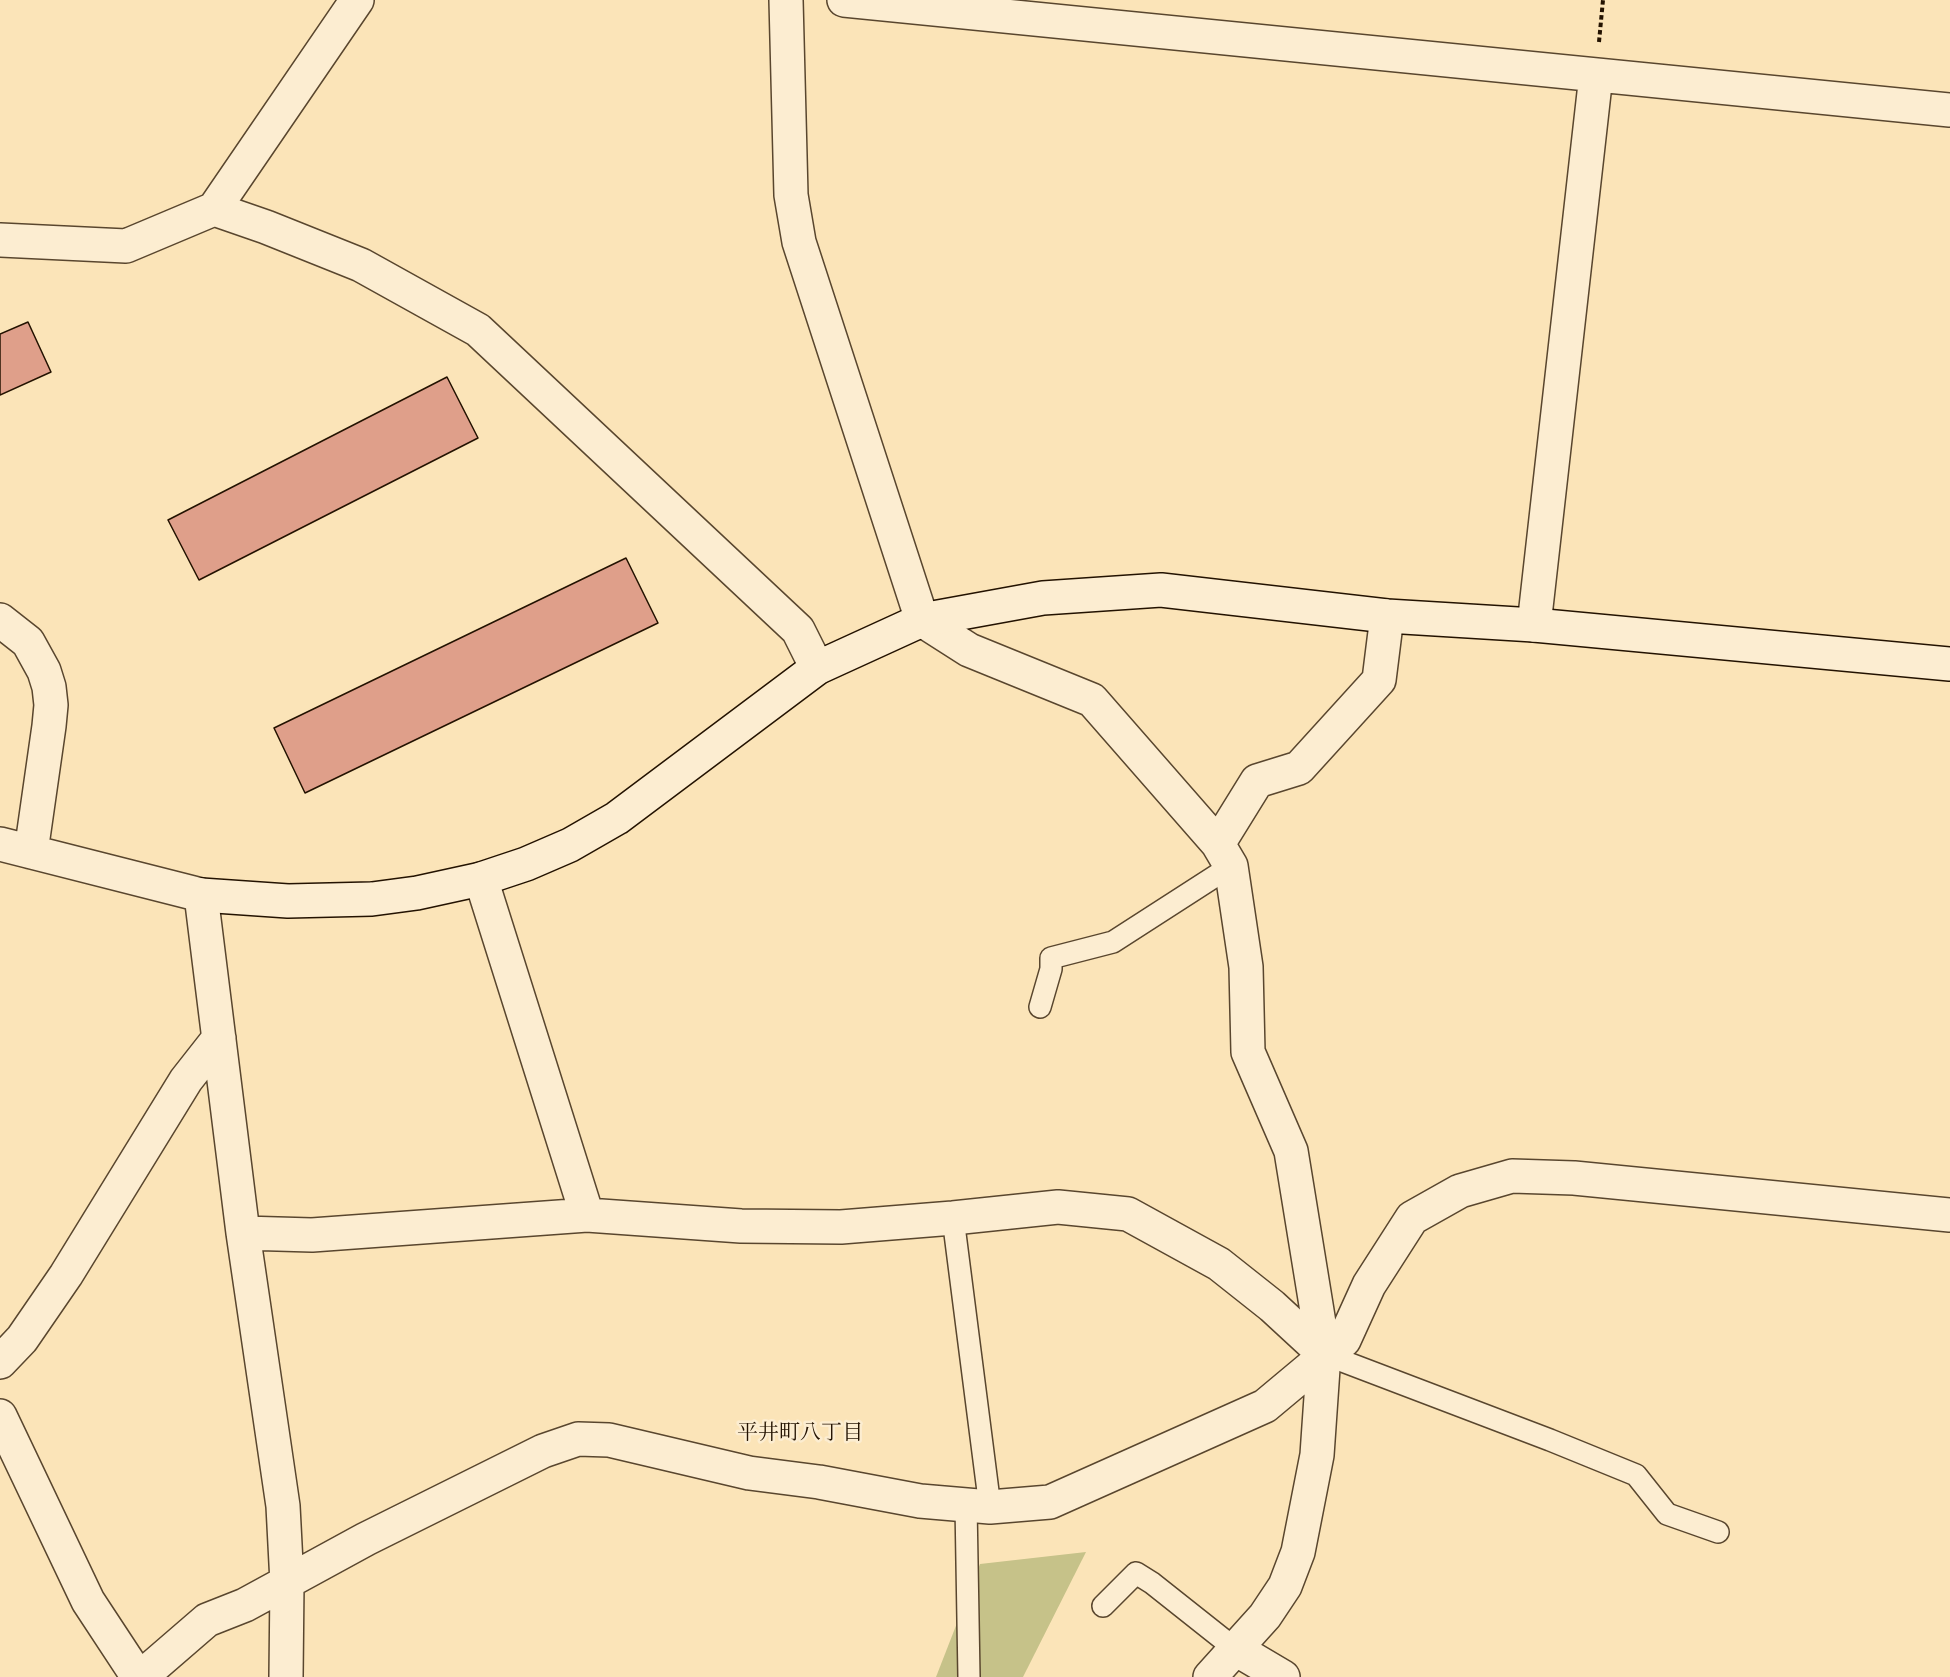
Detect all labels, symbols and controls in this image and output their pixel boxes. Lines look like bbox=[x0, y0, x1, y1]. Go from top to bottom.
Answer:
district label: 平井町八丁目 bbox=[737, 1421, 863, 1447]

